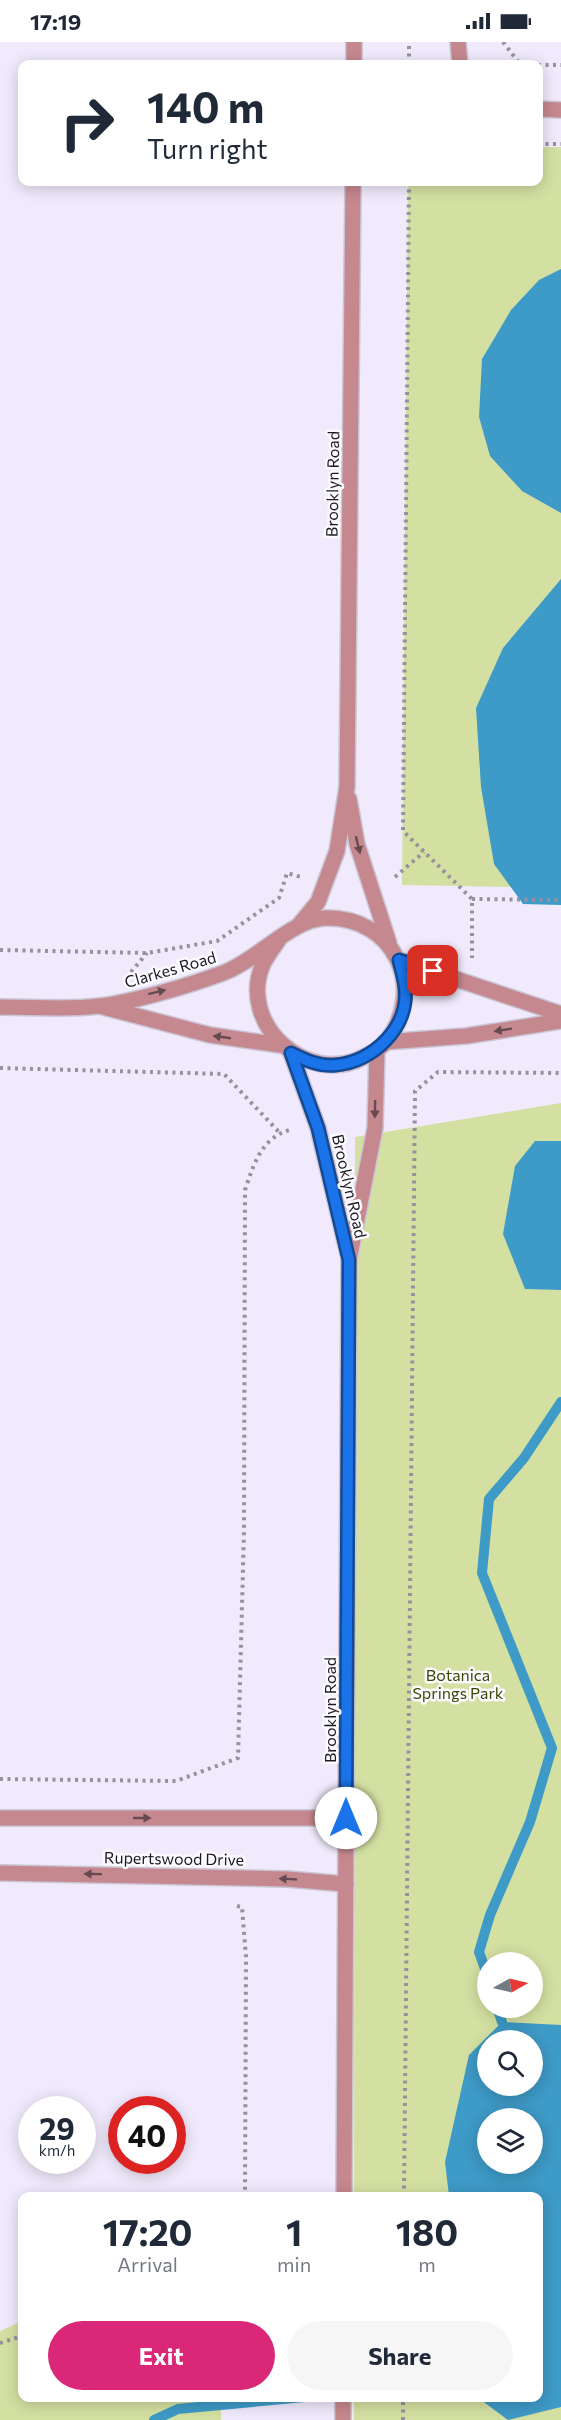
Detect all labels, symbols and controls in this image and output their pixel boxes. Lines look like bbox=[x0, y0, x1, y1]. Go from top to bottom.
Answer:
text: 17:19 bbox=[30, 8, 81, 35]
text: 140 m bbox=[147, 80, 264, 132]
icon: right bbox=[48, 84, 126, 162]
text: Turn right bbox=[147, 132, 267, 165]
street label: Brooklyn Road bbox=[322, 431, 342, 537]
one-way arrow bbox=[353, 835, 363, 854]
pin bbox=[407, 945, 458, 996]
street label: Clarkes Road bbox=[122, 947, 218, 991]
icon: arrive bbox=[416, 954, 449, 987]
one-way arrow bbox=[148, 987, 166, 996]
one-way arrow bbox=[494, 1026, 513, 1035]
one-way arrow bbox=[213, 1032, 232, 1041]
one-way arrow bbox=[370, 1099, 380, 1118]
street label: Brooklyn Road bbox=[329, 1132, 371, 1240]
street label: Brooklyn Road bbox=[320, 1657, 339, 1763]
park label: Botanica Springs Park bbox=[412, 1665, 504, 1702]
position arrow bbox=[314, 1786, 378, 1850]
one-way arrow bbox=[133, 1813, 152, 1823]
street label: Rupertswood Drive bbox=[104, 1847, 244, 1869]
one-way arrow bbox=[83, 1870, 102, 1879]
one-way arrow bbox=[278, 1874, 297, 1884]
north arrow bbox=[477, 1952, 543, 2018]
map controls bbox=[477, 1952, 543, 2174]
button: search bbox=[477, 2030, 543, 2096]
speed limit sign: 40 bbox=[108, 2096, 186, 2174]
button: layers bbox=[477, 2108, 543, 2174]
text: 29 bbox=[39, 2109, 75, 2146]
text: km/h bbox=[39, 2141, 75, 2159]
text: 17:20 bbox=[103, 2209, 192, 2253]
text: 1 bbox=[286, 2209, 302, 2253]
text: 180 bbox=[396, 2209, 458, 2253]
text: Arrival bbox=[117, 2252, 178, 2276]
text: min bbox=[277, 2252, 311, 2276]
text: m bbox=[418, 2252, 436, 2276]
button: Exit bbox=[48, 2321, 275, 2390]
button: Share bbox=[287, 2321, 513, 2390]

